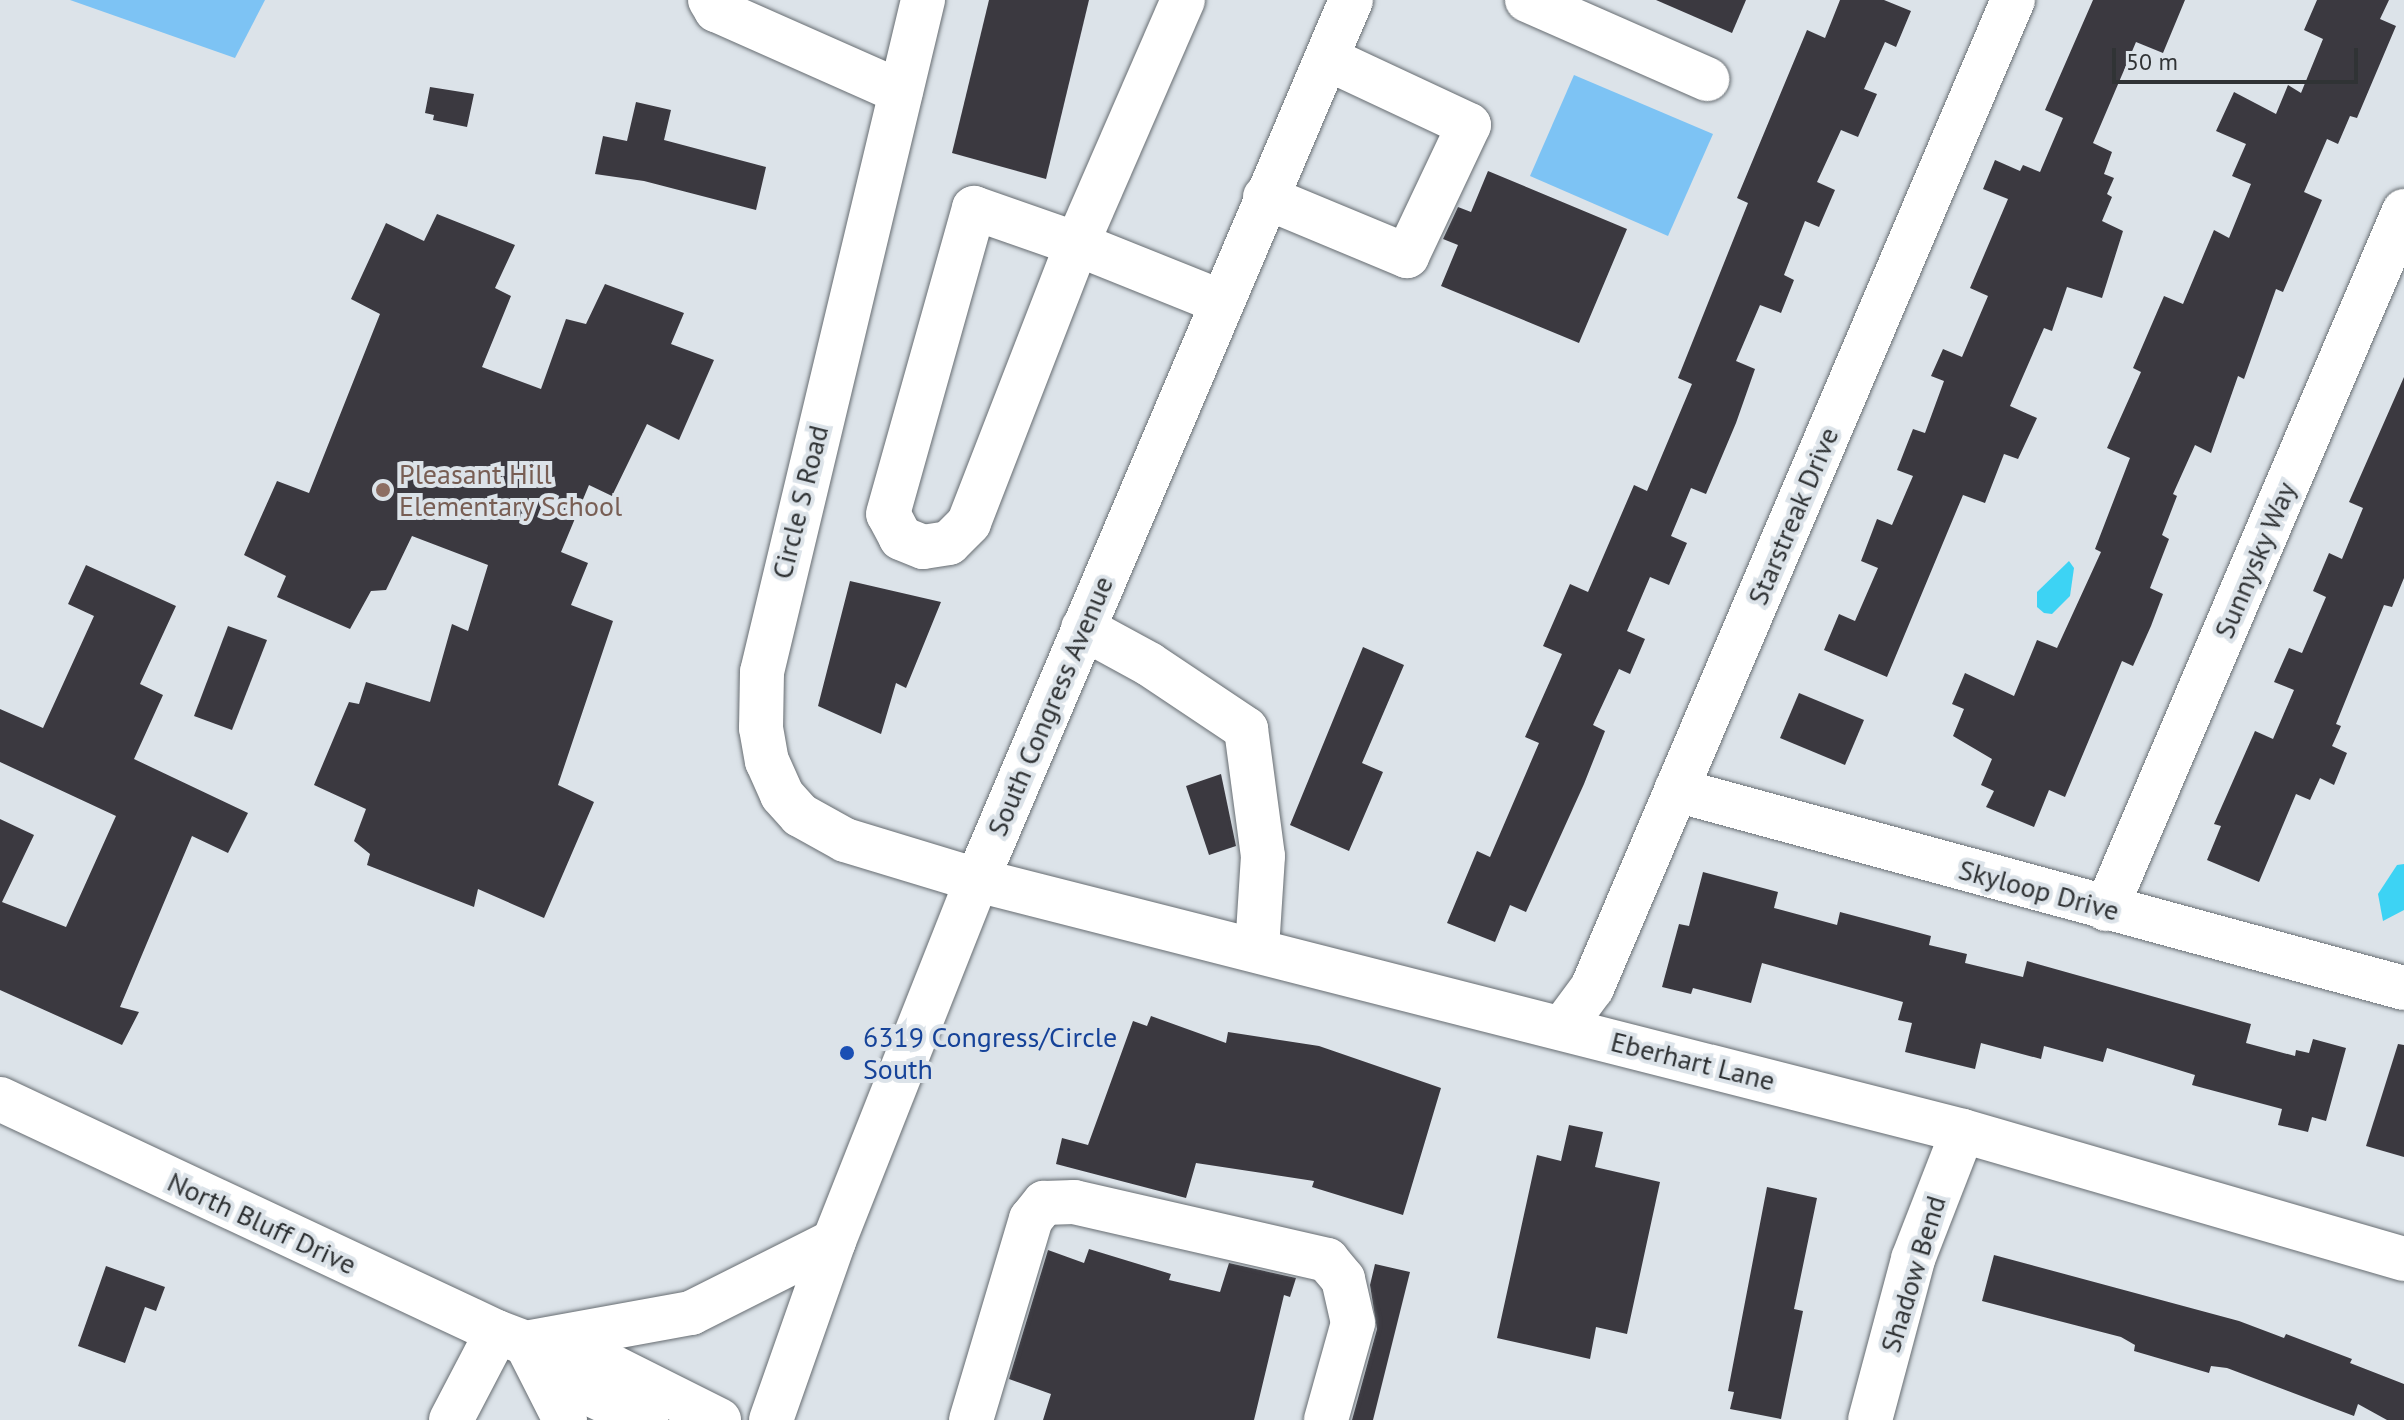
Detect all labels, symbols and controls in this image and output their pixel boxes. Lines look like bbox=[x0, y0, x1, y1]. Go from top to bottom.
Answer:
scale bar bbox=[2116, 32, 2362, 82]
text: 50 m bbox=[2126, 46, 2178, 77]
street label: Circle S Road bbox=[765, 422, 835, 582]
street label: Starstreak Drive bbox=[1740, 422, 1846, 610]
place label: Pleasant Hill Elementary School bbox=[399, 457, 623, 523]
street label: Sunnysky Way bbox=[2207, 476, 2303, 644]
marker: Pleasant Hill Elementary School bbox=[374, 481, 392, 499]
street label: South Congress Avenue bbox=[980, 571, 1120, 841]
street label: Skyloop Drive bbox=[1955, 852, 2123, 928]
place label: 6319 Congress/Circle South bbox=[863, 1020, 1117, 1086]
street label: Eberhart Lane bbox=[1608, 1024, 1778, 1098]
marker: 6319 Congress/Circle South bbox=[838, 1044, 856, 1062]
street label: North Bluff Drive bbox=[162, 1165, 362, 1281]
street label: Shadow Bend bbox=[1873, 1191, 1953, 1357]

